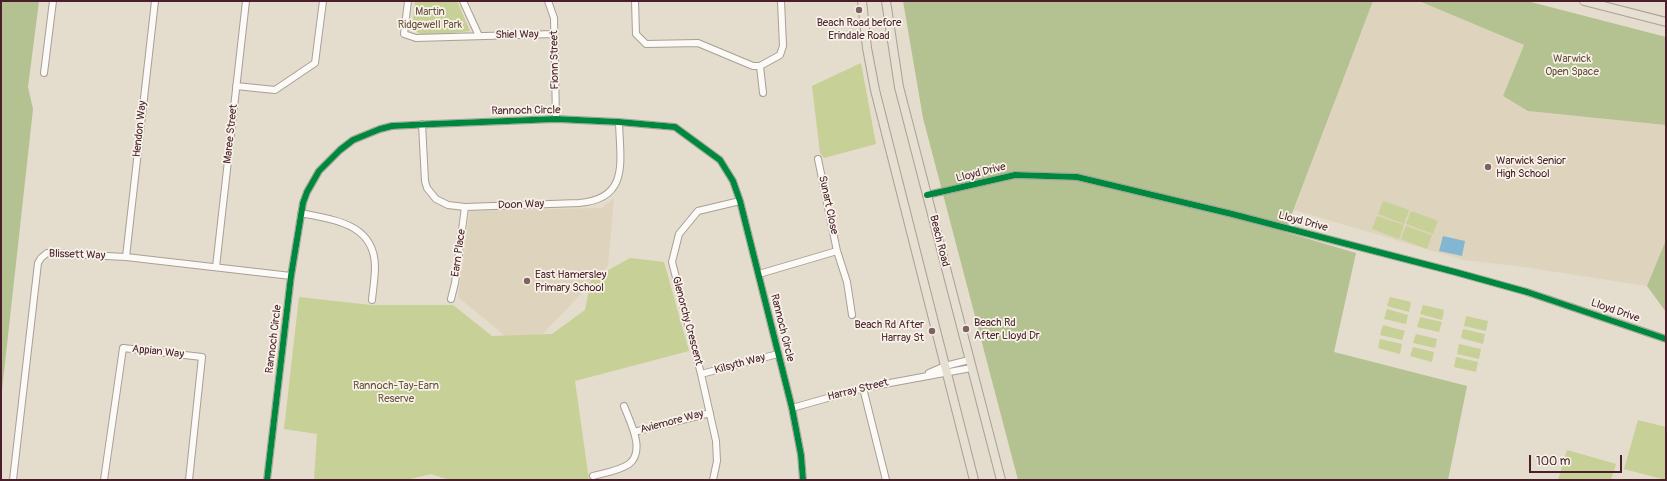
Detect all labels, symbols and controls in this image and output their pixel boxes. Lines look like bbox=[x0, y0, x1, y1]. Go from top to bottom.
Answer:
park label: Martin Ridgewell Park bbox=[398, 5, 462, 31]
marker: Beach Road before Erindale Road bbox=[854, 5, 864, 15]
place label: Beach Road before Erindale Road bbox=[817, 16, 901, 42]
street label: Shiel Way bbox=[495, 28, 539, 42]
street label: Fionn Street bbox=[548, 30, 562, 90]
park label: Warwick Open Space bbox=[1545, 52, 1599, 78]
street label: Hendon Way bbox=[130, 100, 150, 158]
street label: Maree Street bbox=[221, 104, 241, 164]
street label: Rannoch Circle bbox=[491, 104, 561, 118]
place label: Warwick Senior High School bbox=[1496, 154, 1566, 180]
street label: Lloyd Drive bbox=[955, 160, 1007, 186]
marker: Warwick Senior High School bbox=[1483, 162, 1493, 172]
street label: Sunart Close bbox=[815, 174, 841, 236]
street label: Doon Way bbox=[498, 198, 544, 212]
street label: Lloyd Drive bbox=[1277, 209, 1329, 235]
street label: Beach Road bbox=[926, 214, 952, 268]
street label: Earn Place bbox=[449, 228, 469, 278]
street label: Blissett Way bbox=[49, 247, 105, 263]
place label: East Hamersley Primary School bbox=[535, 268, 606, 294]
street label: Glenorchy Crescent bbox=[669, 275, 705, 367]
marker: East Hamersley Primary School bbox=[522, 276, 532, 286]
street label: Rannoch Circle bbox=[767, 293, 797, 363]
street label: Lloyd Drive bbox=[1589, 297, 1641, 325]
street label: Rannoch Circle bbox=[263, 304, 285, 374]
place label: Beach Rd After Lloyd Dr bbox=[974, 316, 1040, 342]
place label: Beach Rd After Harray St bbox=[855, 318, 924, 344]
marker: Beach Rd After Lloyd Dr bbox=[961, 324, 971, 334]
marker: Beach Rd After Harray St bbox=[927, 326, 937, 336]
street label: Appian Way bbox=[131, 343, 185, 361]
street label: Kilsyth Way bbox=[713, 351, 767, 377]
street label: Harray Street bbox=[826, 376, 890, 404]
park label: Rannoch-Tay-Earn Reserve bbox=[353, 379, 439, 405]
street label: Aviemore Way bbox=[639, 407, 705, 437]
scale bar bbox=[1531, 447, 1624, 473]
text: 100 m bbox=[1536, 454, 1570, 469]

